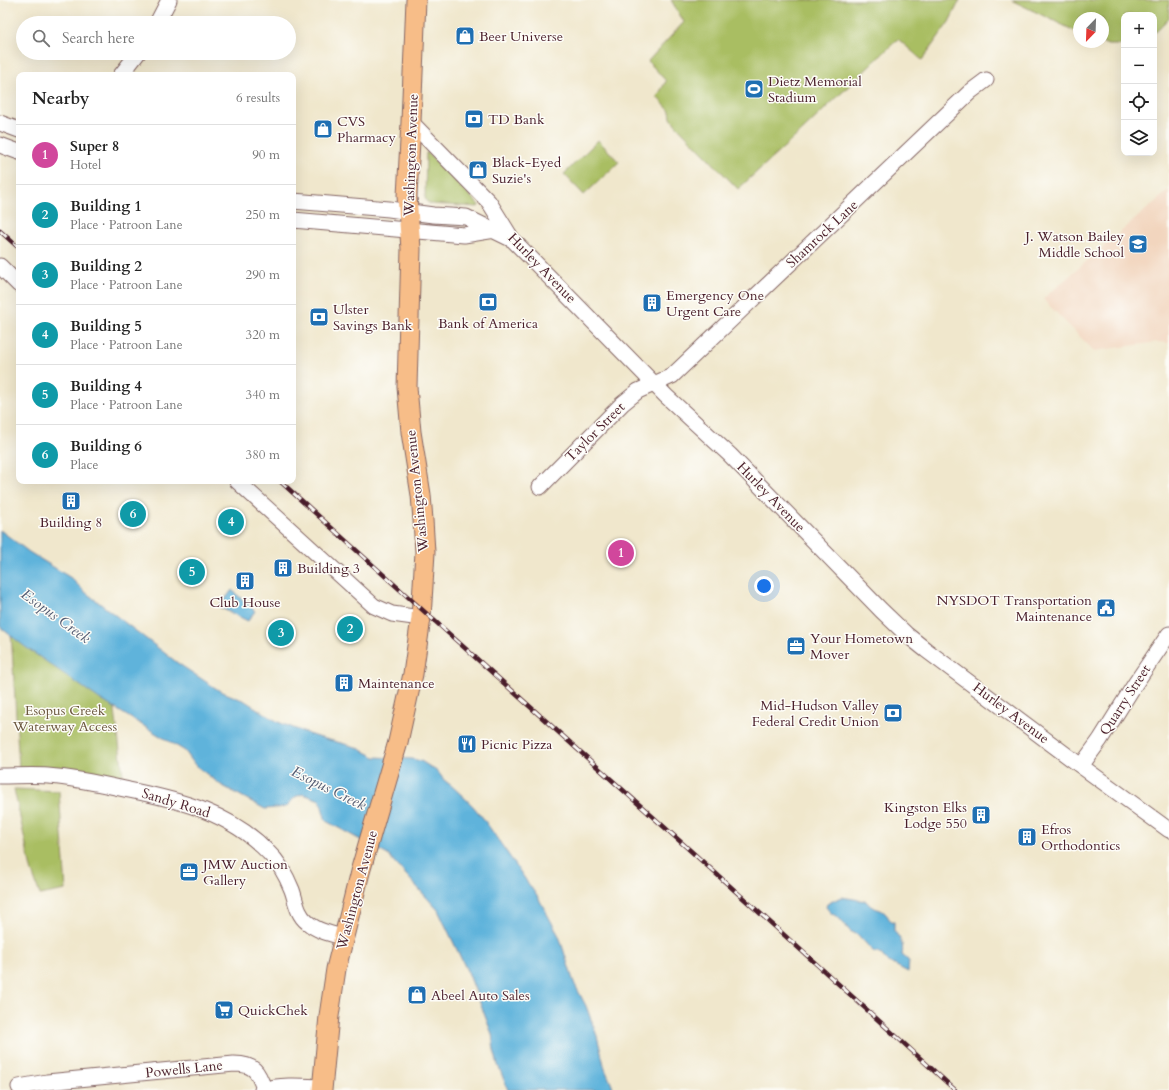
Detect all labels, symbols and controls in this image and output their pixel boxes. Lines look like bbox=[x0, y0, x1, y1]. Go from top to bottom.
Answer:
north arrow bbox=[1073, 12, 1109, 48]
map controls bbox=[1121, 12, 1157, 156]
button: + bbox=[1121, 12, 1157, 48]
search box bbox=[16, 16, 296, 60]
shop icon: Beer Universe bbox=[454, 25, 476, 47]
icon: search bbox=[30, 27, 52, 49]
place label: Beer Universe bbox=[479, 27, 563, 46]
text: Search here bbox=[62, 28, 135, 48]
button: − bbox=[1121, 48, 1157, 84]
place label: Dietz Memorial Stadium bbox=[768, 72, 862, 107]
sports icon: Dietz Memorial Stadium bbox=[743, 78, 765, 100]
button: locate bbox=[1121, 84, 1157, 120]
text: Nearby bbox=[32, 87, 89, 110]
text: 6 results bbox=[236, 89, 280, 107]
street label: Washington Avenue bbox=[399, 93, 423, 218]
bank icon: TD Bank bbox=[463, 108, 485, 130]
place label: TD Bank bbox=[488, 110, 545, 129]
place label: CVS Pharmacy bbox=[337, 112, 396, 147]
shop icon: CVS Pharmacy bbox=[312, 118, 334, 140]
button: layers bbox=[1121, 120, 1157, 156]
text: Super 8 bbox=[70, 136, 119, 156]
text: 1 bbox=[42, 146, 48, 164]
text: 90 m bbox=[252, 146, 280, 164]
place label: Black-Eyed Suzie's bbox=[492, 153, 562, 188]
text: Hotel bbox=[70, 156, 101, 174]
shop icon: Black-Eyed Suzie's bbox=[467, 159, 489, 181]
text: Building 1 bbox=[70, 196, 142, 216]
street label: Shamrock Lane bbox=[782, 196, 862, 272]
text: 2 bbox=[42, 206, 48, 224]
text: 250 m bbox=[246, 206, 280, 224]
text: Place · Patroon Lane bbox=[70, 216, 183, 234]
place label: J. Watson Bailey Middle School bbox=[1023, 227, 1125, 262]
street label: Hurley Avenue bbox=[504, 229, 580, 307]
school or university icon: J. Watson Bailey Middle School bbox=[1127, 233, 1149, 255]
text: Building 2 bbox=[70, 256, 142, 276]
text: 3 bbox=[42, 266, 48, 284]
text: 290 m bbox=[246, 266, 280, 284]
text: Place · Patroon Lane bbox=[70, 276, 183, 294]
place label: Emergency One Urgent Care bbox=[666, 286, 764, 321]
bank icon: Bank of America bbox=[477, 291, 499, 313]
building icon: Emergency One Urgent Care bbox=[641, 292, 663, 314]
place label: Ulster Savings Bank bbox=[333, 300, 413, 335]
bank icon: Ulster Savings Bank bbox=[308, 306, 330, 328]
place label: Bank of America bbox=[438, 314, 538, 333]
text: Building 5 bbox=[70, 316, 142, 336]
text: 4 bbox=[42, 326, 48, 344]
text: 320 m bbox=[246, 326, 280, 344]
text: Place · Patroon Lane bbox=[70, 336, 183, 354]
text: Building 4 bbox=[70, 376, 142, 396]
text: 5 bbox=[42, 386, 48, 404]
text: 340 m bbox=[246, 386, 280, 404]
text: Place · Patroon Lane bbox=[70, 396, 183, 414]
street label: Taylor Street bbox=[561, 398, 629, 466]
street label: Washington Avenue bbox=[401, 429, 433, 554]
text: Building 6 bbox=[70, 436, 142, 456]
text: 6 bbox=[42, 446, 48, 464]
text: 380 m bbox=[246, 446, 280, 464]
text: Place bbox=[70, 456, 98, 474]
street label: Hurley Avenue bbox=[733, 458, 809, 536]
building icon: Building 8 bbox=[60, 490, 82, 512]
pin: 6 bbox=[120, 499, 146, 529]
pin: 4 bbox=[218, 507, 244, 537]
place label: Building 8 bbox=[40, 513, 102, 532]
pin: 1 bbox=[608, 538, 634, 568]
pin: 5 bbox=[179, 557, 205, 587]
building icon: Building 3 bbox=[272, 557, 294, 579]
place label: Building 3 bbox=[297, 559, 360, 578]
building icon: Club House bbox=[234, 570, 256, 592]
your location bbox=[754, 576, 774, 596]
water label: Esopus Creek bbox=[17, 584, 95, 648]
place label: NYSDOT Transportation Maintenance bbox=[937, 591, 1092, 626]
place label: Club House bbox=[209, 593, 281, 612]
public building icon: NYSDOT Transportation Maintenance bbox=[1095, 597, 1117, 619]
pin: 2 bbox=[337, 614, 363, 644]
pin: 3 bbox=[268, 618, 294, 648]
place label: Your Hometown Mover bbox=[810, 629, 913, 664]
office icon: Your Hometown Mover bbox=[785, 635, 807, 657]
street label: Quarry Street bbox=[1095, 660, 1155, 739]
building icon: Maintenance bbox=[333, 672, 355, 694]
place label: Maintenance bbox=[358, 674, 435, 693]
street label: Hurley Avenue bbox=[969, 678, 1053, 748]
place label: Mid-Hudson Valley Federal Credit Union bbox=[752, 696, 880, 731]
park label: Esopus Creek Waterway Access bbox=[12, 701, 117, 736]
bank icon: Mid-Hudson Valley Federal Credit Union bbox=[882, 702, 904, 724]
restaurant icon: Picnic Pizza bbox=[456, 733, 478, 755]
place label: Picnic Pizza bbox=[481, 735, 552, 754]
water label: Esopus Creek bbox=[288, 761, 370, 815]
street label: Sandy Road bbox=[140, 784, 213, 823]
place label: Kingston Elks Lodge 550 bbox=[884, 798, 967, 833]
building icon: Kingston Elks Lodge 550 bbox=[970, 804, 992, 826]
place label: Efros Orthodontics bbox=[1041, 820, 1121, 855]
building icon: Efros Orthodontics bbox=[1016, 826, 1038, 848]
street label: Washington Avenue bbox=[332, 828, 382, 953]
place label: JMW Auction Gallery bbox=[201, 855, 288, 890]
office icon: JMW Auction Gallery bbox=[178, 861, 200, 883]
shop icon: Abeel Auto Sales bbox=[406, 984, 428, 1006]
place label: Abeel Auto Sales bbox=[431, 986, 530, 1005]
supermarket icon: QuickChek bbox=[213, 999, 235, 1021]
place label: QuickChek bbox=[238, 1001, 308, 1020]
street label: Powells Lane bbox=[144, 1055, 224, 1083]

